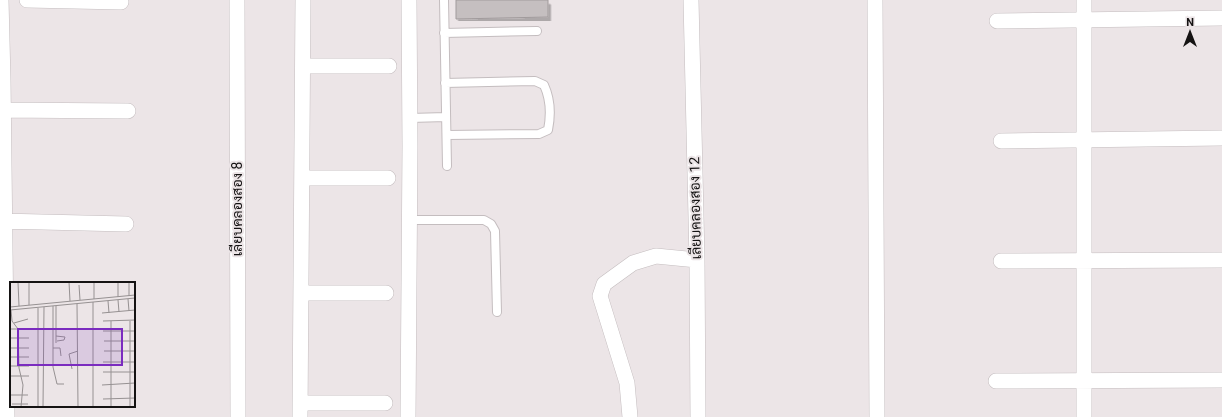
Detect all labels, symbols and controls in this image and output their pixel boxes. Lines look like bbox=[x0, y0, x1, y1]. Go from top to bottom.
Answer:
north arrow bbox=[1170, 12, 1210, 52]
text: N bbox=[1186, 16, 1194, 29]
street label: เลียบคลองสอง 12 bbox=[685, 156, 704, 259]
street label: เลียบคลองสอง 8 bbox=[228, 162, 245, 256]
inset map bbox=[10, 282, 135, 407]

